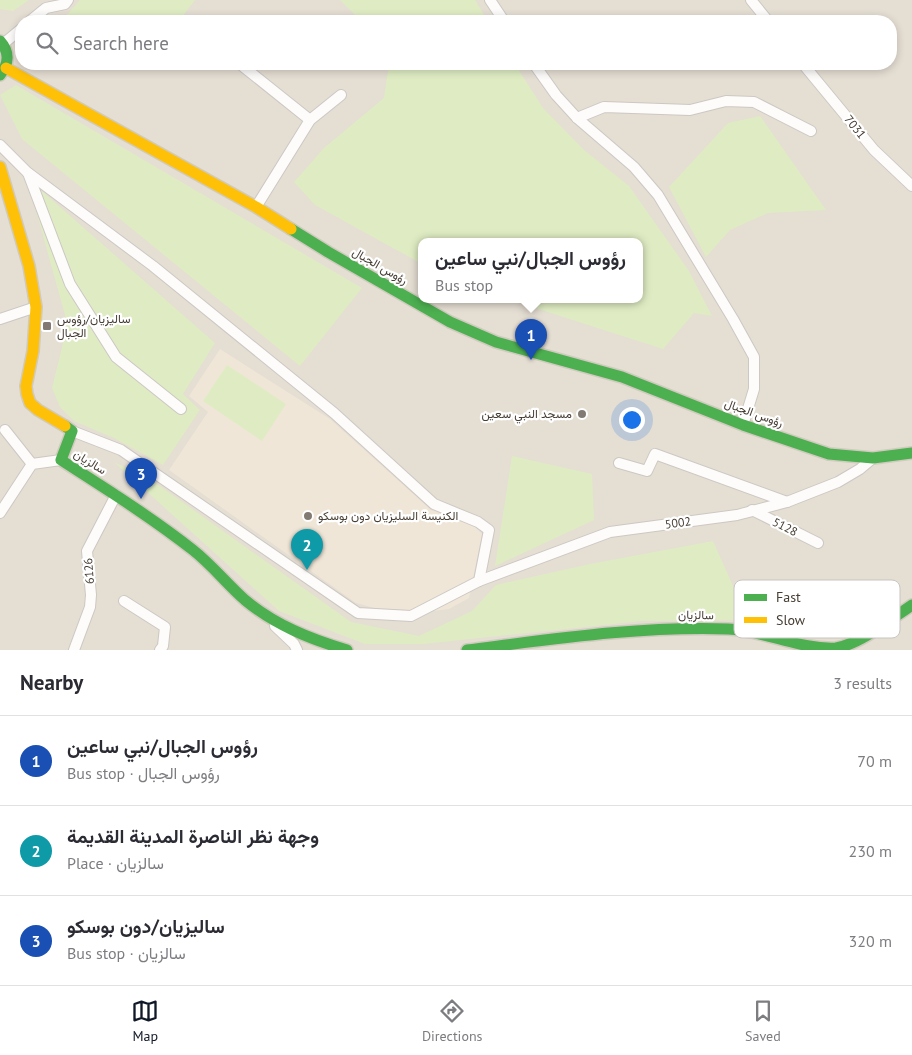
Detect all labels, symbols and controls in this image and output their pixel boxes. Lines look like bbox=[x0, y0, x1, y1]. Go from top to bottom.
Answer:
search box bbox=[15, 15, 897, 70]
icon: search bbox=[33, 29, 61, 57]
text: Search here bbox=[73, 31, 169, 55]
street label: 7031 bbox=[841, 112, 869, 142]
popup bbox=[418, 238, 643, 303]
street label: رؤوس الجبال bbox=[349, 244, 411, 288]
text: رؤوس الجبال/نبي ساعين bbox=[435, 246, 626, 270]
text: Bus stop bbox=[435, 275, 493, 295]
place label: ساليزيان/رؤوس الجبال bbox=[57, 311, 130, 341]
pin: 1 bbox=[515, 319, 547, 360]
marker: ساليزيان/رؤوس الجبال bbox=[41, 320, 53, 332]
street label: رؤوس الجبال bbox=[722, 395, 786, 431]
place label: مسجد النبي سعين bbox=[481, 406, 572, 424]
your location bbox=[619, 407, 645, 433]
marker: مسجد النبي سعين bbox=[576, 408, 588, 420]
street label: سالزيان bbox=[71, 446, 109, 478]
pin: 3 bbox=[125, 458, 157, 499]
place label: الكنيسة السليزيان دون بوسكو bbox=[318, 508, 458, 524]
marker: الكنيسة السليزيان دون بوسكو bbox=[302, 510, 314, 522]
street label: 5002 bbox=[664, 513, 692, 532]
street label: 5128 bbox=[770, 514, 800, 539]
pin: 2 bbox=[291, 529, 323, 570]
street label: 6126 bbox=[80, 557, 97, 585]
legend bbox=[734, 580, 900, 638]
text: Fast bbox=[776, 588, 801, 606]
street label: سالزيان bbox=[678, 607, 714, 623]
text: Slow bbox=[776, 611, 806, 629]
text: Nearby bbox=[20, 669, 83, 696]
text: 3 results bbox=[833, 673, 892, 693]
text: رؤوس الجبال/نبي ساعين bbox=[67, 734, 258, 758]
text: 1 bbox=[31, 751, 41, 771]
text: 70 m bbox=[857, 751, 892, 771]
text: Bus stop · رؤوس الجبال bbox=[67, 763, 220, 783]
text: وجهة نظر الناصرة المدينة القديمة bbox=[67, 824, 319, 848]
text: 2 bbox=[31, 841, 41, 861]
text: 230 m bbox=[849, 841, 892, 861]
text: Place · سالزيان bbox=[67, 853, 164, 873]
text: ساليزيان/دون بوسكو bbox=[67, 914, 225, 938]
text: 3 bbox=[31, 931, 41, 951]
text: 320 m bbox=[849, 931, 892, 951]
text: Bus stop · سالزيان bbox=[67, 943, 186, 963]
tab: Map bbox=[131, 997, 159, 1045]
tab: Directions bbox=[422, 997, 482, 1045]
tab: Saved bbox=[745, 997, 781, 1045]

